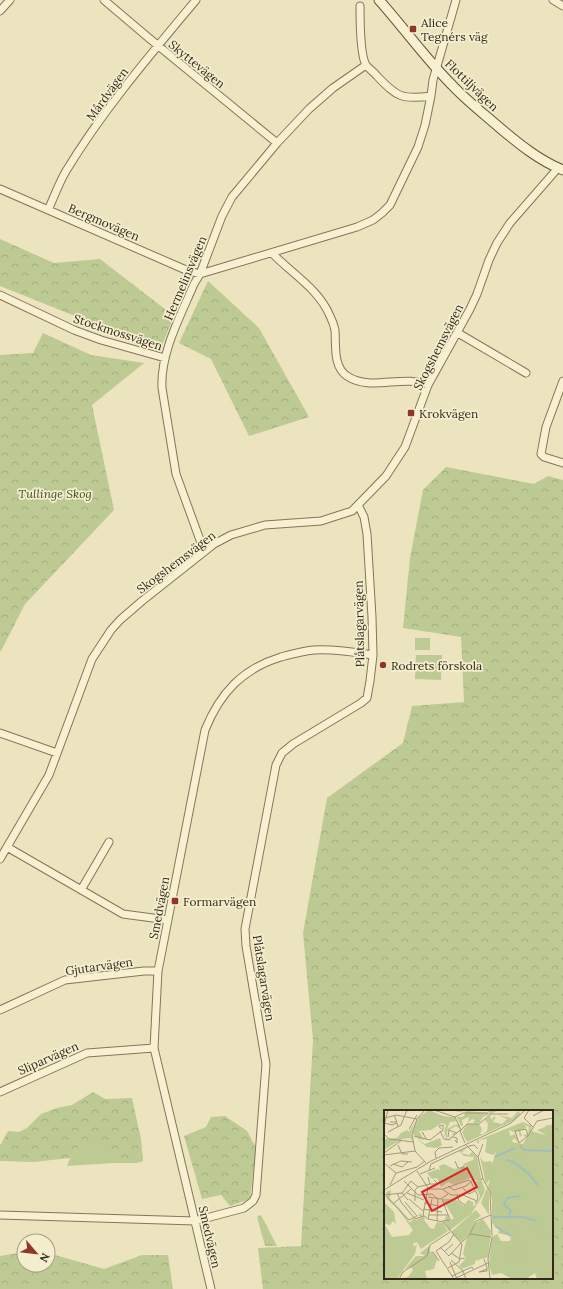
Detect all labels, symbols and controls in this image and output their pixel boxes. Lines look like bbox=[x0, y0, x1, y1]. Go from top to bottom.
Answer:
place label: Alice Tegnérs väg bbox=[420, 15, 488, 44]
marker: Alice Tegnérs väg bbox=[408, 24, 418, 34]
street label: Skyttevägen bbox=[166, 37, 228, 91]
street label: Flottiljvägen bbox=[442, 56, 502, 114]
street label: Mårdvägen bbox=[83, 65, 131, 123]
street label: Bergmovägen bbox=[66, 200, 142, 244]
street label: Hermelinsvägen bbox=[161, 234, 209, 322]
street label: Skogshemsvägen bbox=[410, 301, 466, 393]
street label: Stockmossvägen bbox=[72, 311, 164, 353]
place label: Krokvägen bbox=[419, 406, 478, 421]
marker: Krokvägen bbox=[406, 408, 416, 418]
park label: Tullinge Skog bbox=[18, 486, 92, 501]
street label: Skogshemsvägen bbox=[134, 527, 218, 597]
street label: Plåtslagarvägen bbox=[351, 580, 367, 668]
place label: Rodrets förskola bbox=[391, 658, 482, 673]
marker: Rodrets förskola bbox=[378, 660, 388, 670]
street label: Smedvägen bbox=[146, 875, 172, 941]
place label: Formarvägen bbox=[183, 894, 256, 909]
marker: Formarvägen bbox=[170, 896, 180, 906]
street label: Plåtslagarvägen bbox=[250, 934, 278, 1022]
street label: Gjutarvägen bbox=[64, 954, 134, 978]
street label: Sliparvägen bbox=[15, 1038, 81, 1078]
inset map bbox=[384, 1110, 553, 1279]
street label: Smedvägen bbox=[196, 1204, 224, 1270]
north arrow bbox=[16, 1233, 56, 1273]
text: N bbox=[36, 1251, 53, 1265]

